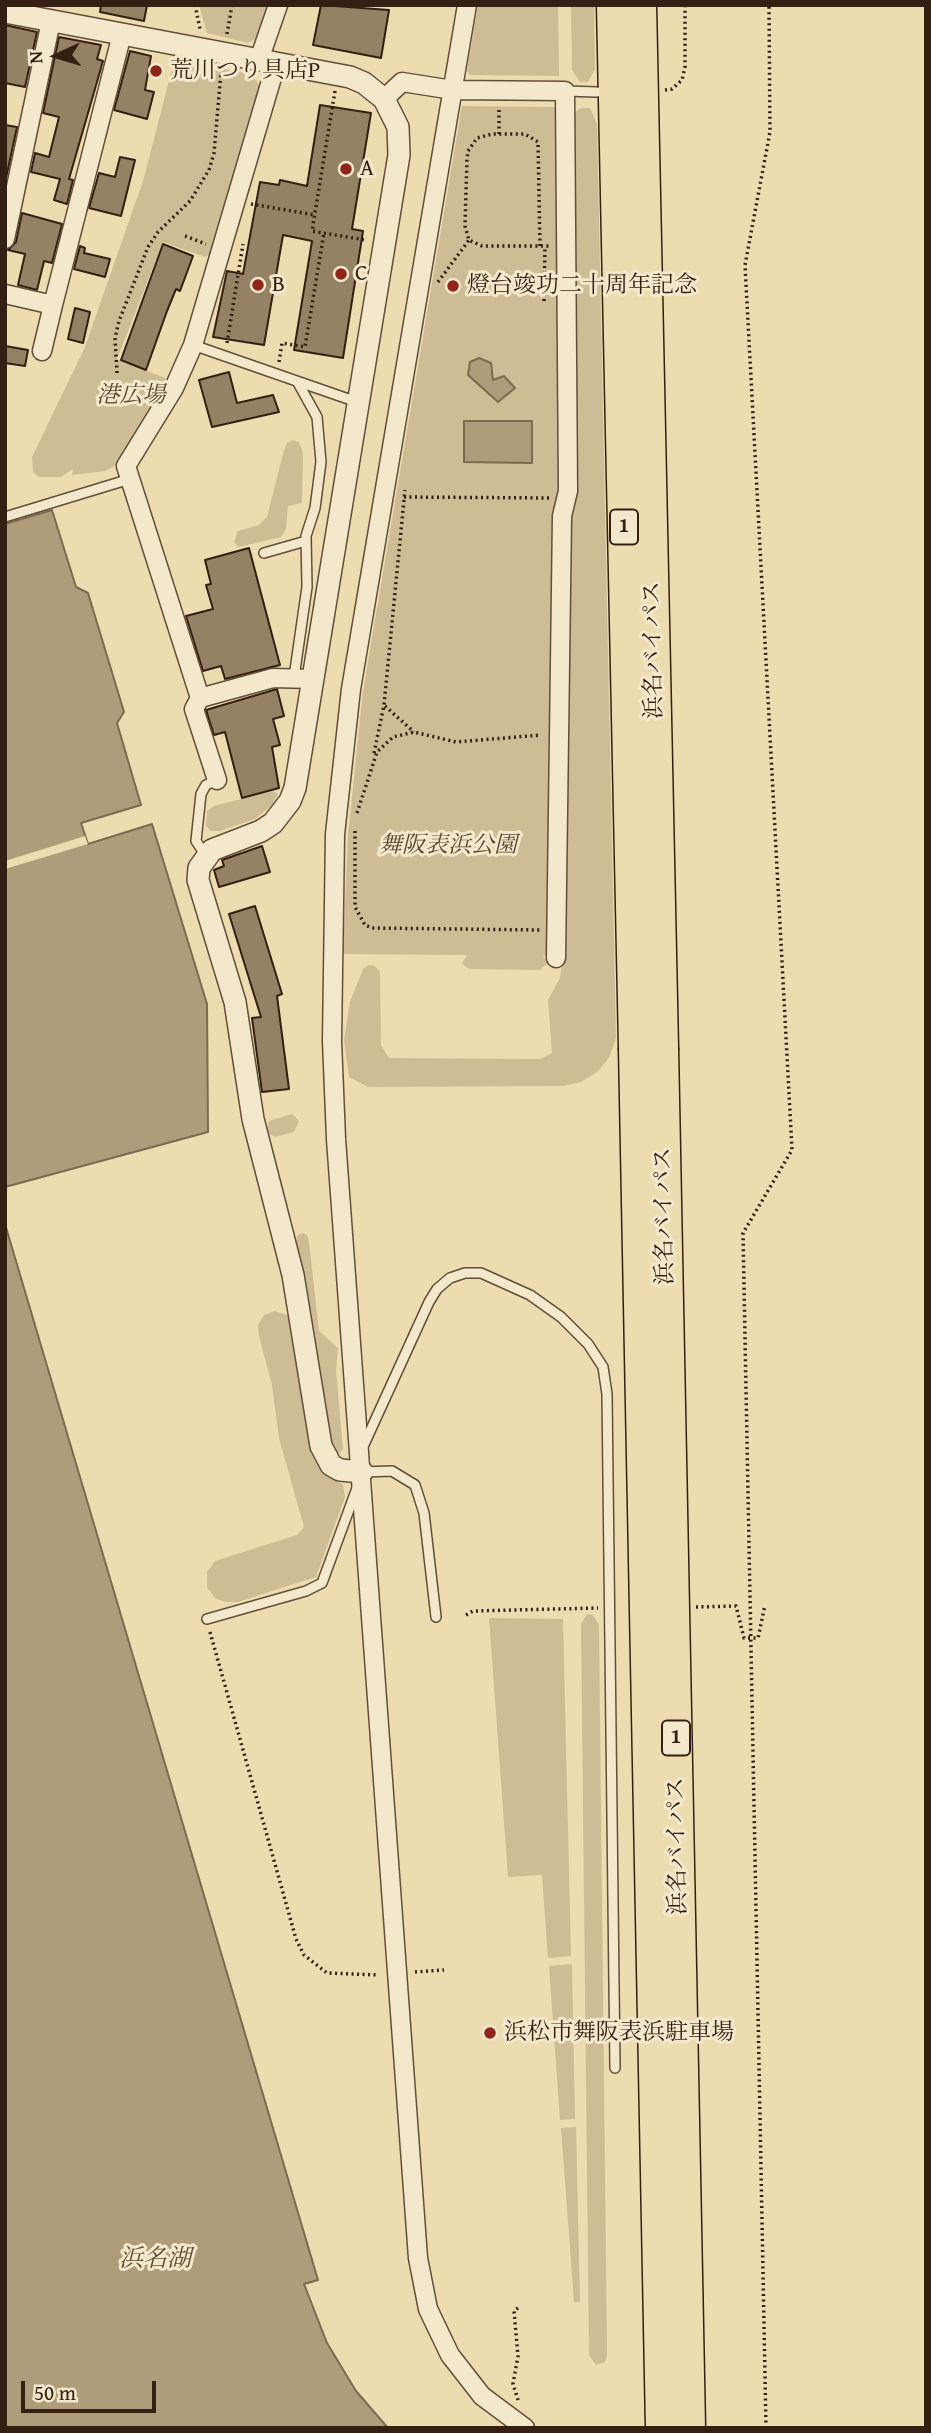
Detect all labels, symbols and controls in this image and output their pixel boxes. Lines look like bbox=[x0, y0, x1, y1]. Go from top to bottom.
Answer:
north arrow bbox=[21, 21, 91, 91]
text: N bbox=[21, 50, 49, 65]
place label: 荒川つり具店P bbox=[170, 57, 320, 85]
marker: 荒川つり具店P bbox=[148, 63, 164, 79]
place label: A bbox=[360, 155, 374, 183]
marker: A bbox=[338, 161, 354, 177]
place label: C bbox=[355, 260, 367, 288]
marker: C bbox=[333, 266, 349, 282]
place label: B bbox=[272, 271, 285, 299]
place label: 燈台竣功二十周年記念 bbox=[467, 272, 697, 300]
marker: B bbox=[250, 277, 266, 293]
marker: 燈台竣功二十周年記念 bbox=[445, 278, 461, 294]
park label: 港広場 bbox=[97, 382, 165, 410]
road number: 1 bbox=[610, 510, 638, 544]
street label: 浜名バイパス bbox=[639, 581, 669, 719]
park label: 舞阪表浜公園 bbox=[379, 832, 517, 860]
street label: 浜名バイパス bbox=[650, 1147, 680, 1285]
road number: 1 bbox=[662, 1720, 690, 1756]
street label: 浜名バイパス bbox=[663, 1777, 693, 1915]
place label: 浜松市舞阪表浜駐車場 bbox=[504, 2019, 734, 2047]
marker: 浜松市舞阪表浜駐車場 bbox=[482, 2025, 498, 2041]
water label: 浜名湖 bbox=[119, 2246, 191, 2274]
scale bar bbox=[24, 2366, 159, 2410]
text: 50 m bbox=[34, 2377, 76, 2408]

